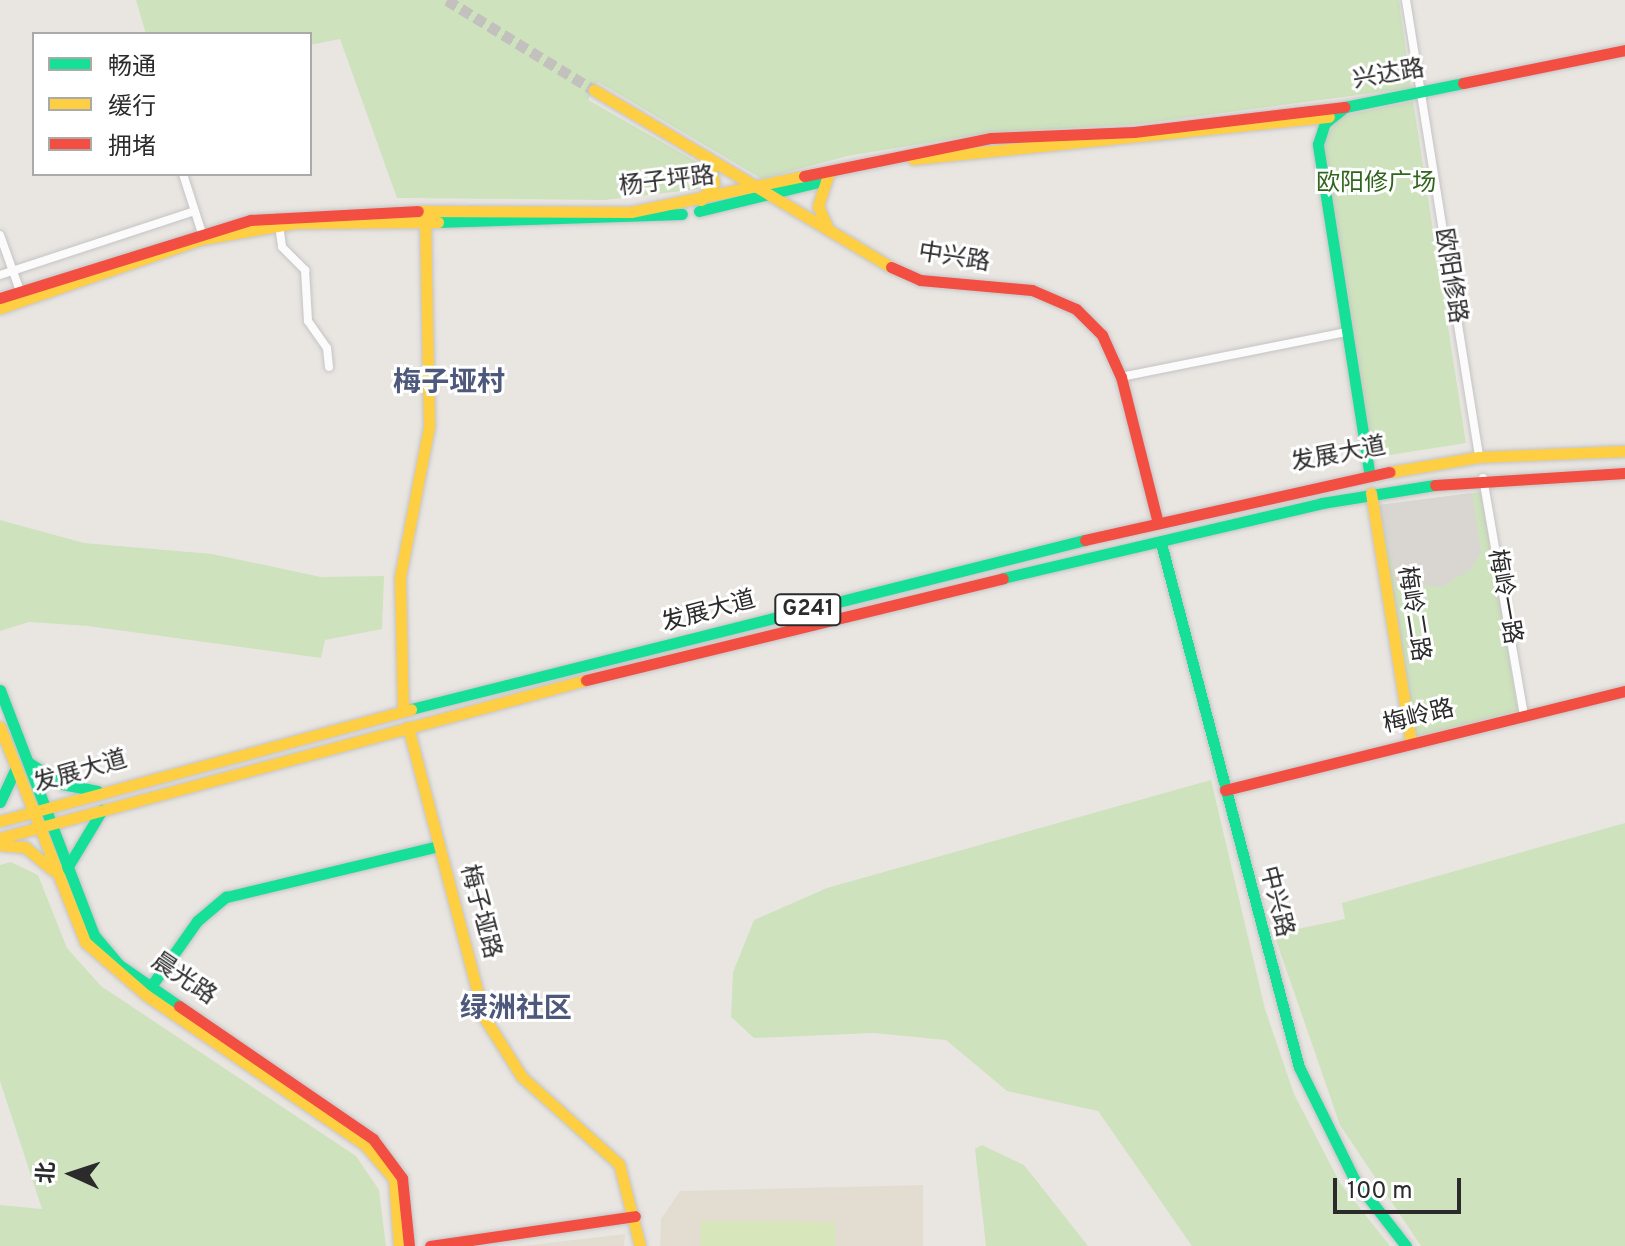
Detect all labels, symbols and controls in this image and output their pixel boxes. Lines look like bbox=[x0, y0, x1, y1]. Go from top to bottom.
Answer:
legend bbox=[32, 32, 312, 176]
text: 畅通 bbox=[108, 53, 156, 83]
street label: 兴达路 bbox=[1351, 56, 1427, 96]
text: 缓行 bbox=[108, 93, 156, 123]
text: 拥堵 bbox=[108, 133, 156, 163]
street label: 杨子坪路 bbox=[618, 163, 716, 203]
park label: 欧阳修广场 bbox=[1316, 171, 1436, 199]
street label: 欧阳修路 bbox=[1427, 226, 1471, 326]
street label: 中兴路 bbox=[916, 239, 992, 279]
district label: 梅子垭村 bbox=[393, 367, 505, 401]
street label: 发展大道 bbox=[1289, 433, 1389, 479]
street label: 梅岭一路 bbox=[1480, 547, 1526, 647]
street label: 梅岭二路 bbox=[1390, 564, 1434, 664]
street label: 发展大道 bbox=[659, 587, 759, 639]
road number: G241 bbox=[774, 592, 842, 628]
street label: 梅岭路 bbox=[1381, 695, 1457, 741]
street label: 发展大道 bbox=[31, 746, 131, 800]
street label: 梅子垭路 bbox=[453, 862, 505, 962]
street label: 中兴路 bbox=[1252, 864, 1298, 940]
street label: 晨光路 bbox=[145, 948, 221, 1012]
district label: 绿洲社区 bbox=[460, 993, 572, 1027]
north arrow bbox=[32, 1134, 112, 1214]
text: 北 bbox=[33, 1161, 62, 1184]
scale bar bbox=[1337, 1162, 1465, 1212]
text: 100 m bbox=[1347, 1177, 1413, 1207]

